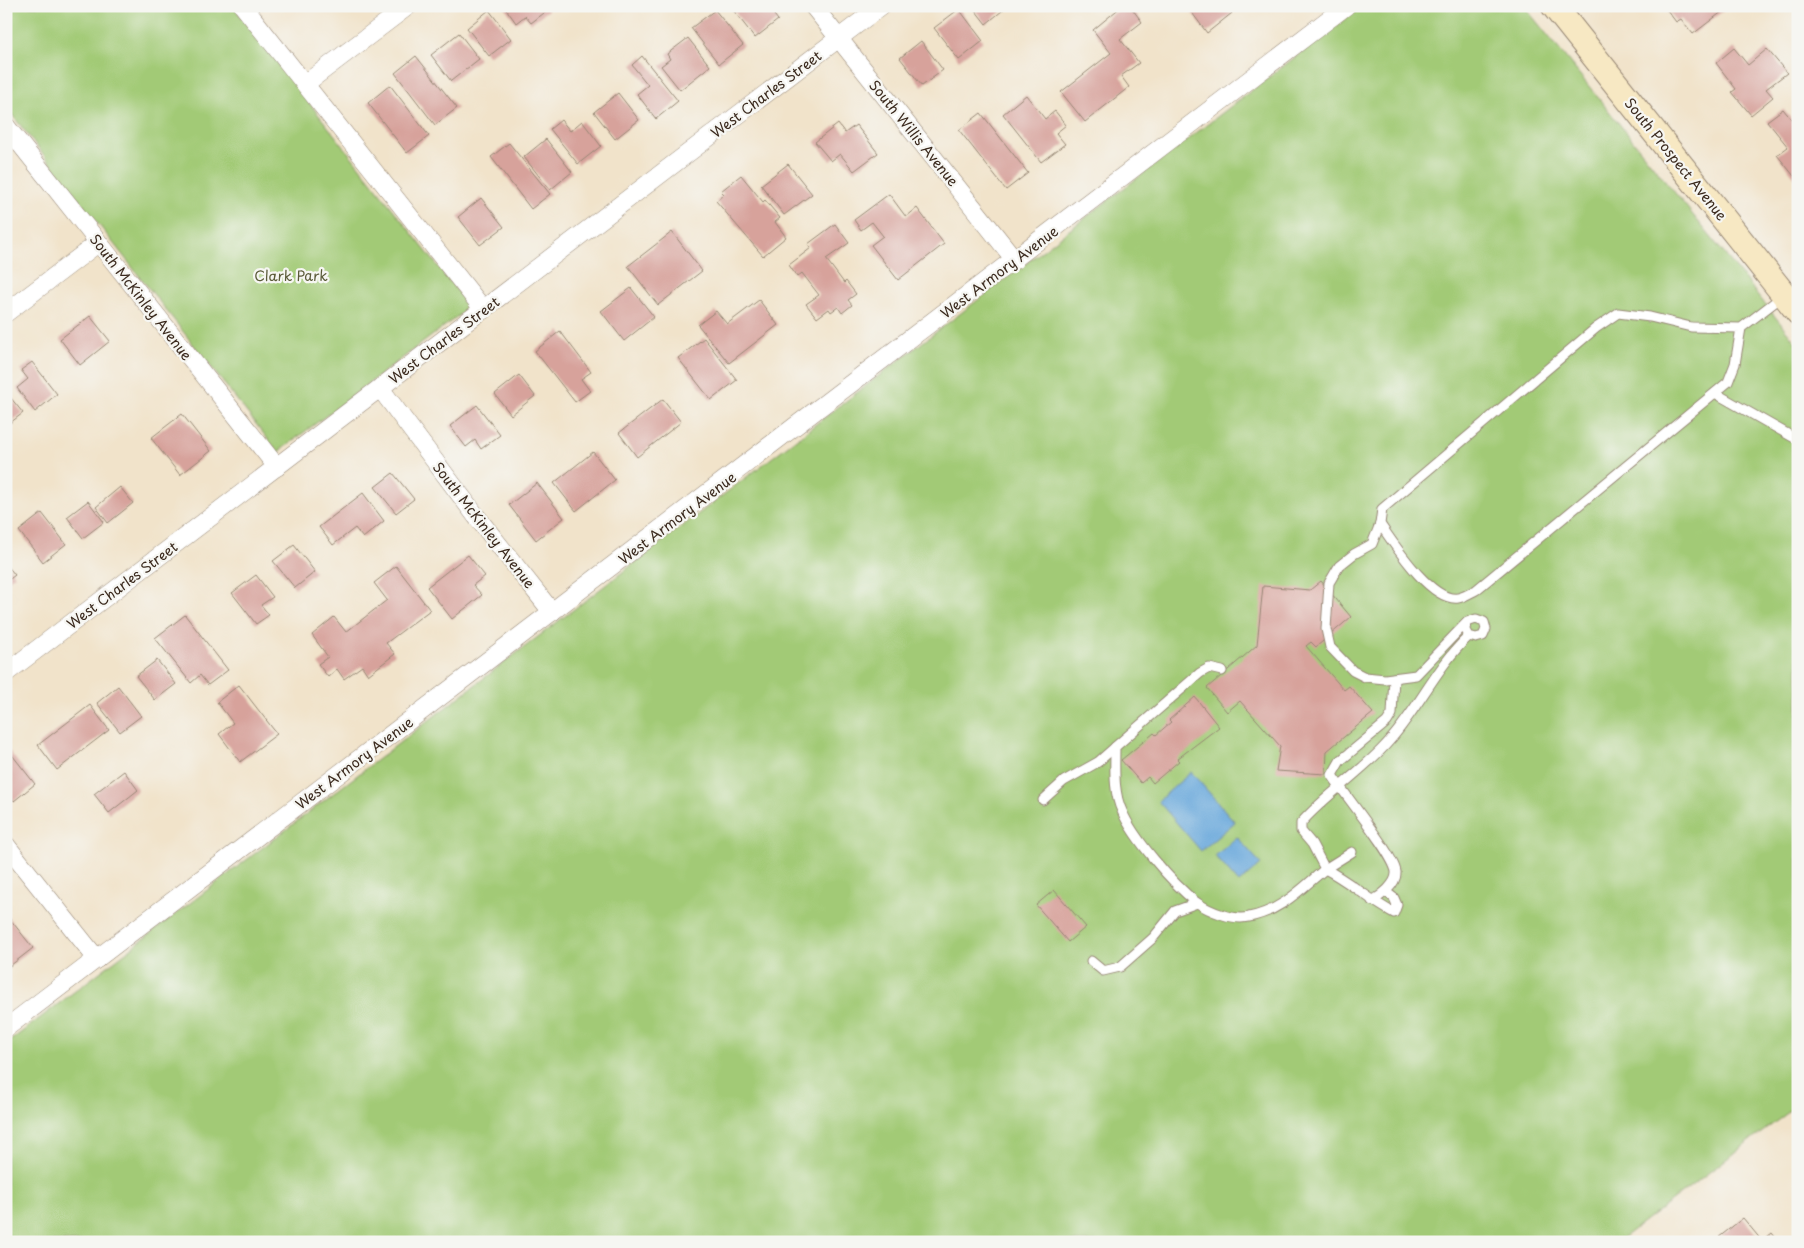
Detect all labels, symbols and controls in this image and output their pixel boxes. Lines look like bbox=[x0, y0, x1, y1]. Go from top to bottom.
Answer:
street label: West Charles Street bbox=[706, 45, 826, 143]
street label: South Willis Avenue bbox=[864, 75, 964, 191]
street label: South Prospect Avenue bbox=[1620, 93, 1732, 225]
street label: West Armory Avenue bbox=[936, 221, 1063, 323]
street label: South McKinley Avenue bbox=[85, 229, 197, 365]
park label: Clark Park bbox=[254, 265, 328, 286]
street label: West Charles Street bbox=[384, 291, 504, 389]
street label: South McKinley Avenue bbox=[428, 457, 540, 593]
street label: West Armory Avenue bbox=[614, 467, 741, 569]
street label: West Charles Street bbox=[62, 536, 182, 634]
street label: West Armory Avenue bbox=[291, 712, 418, 814]

